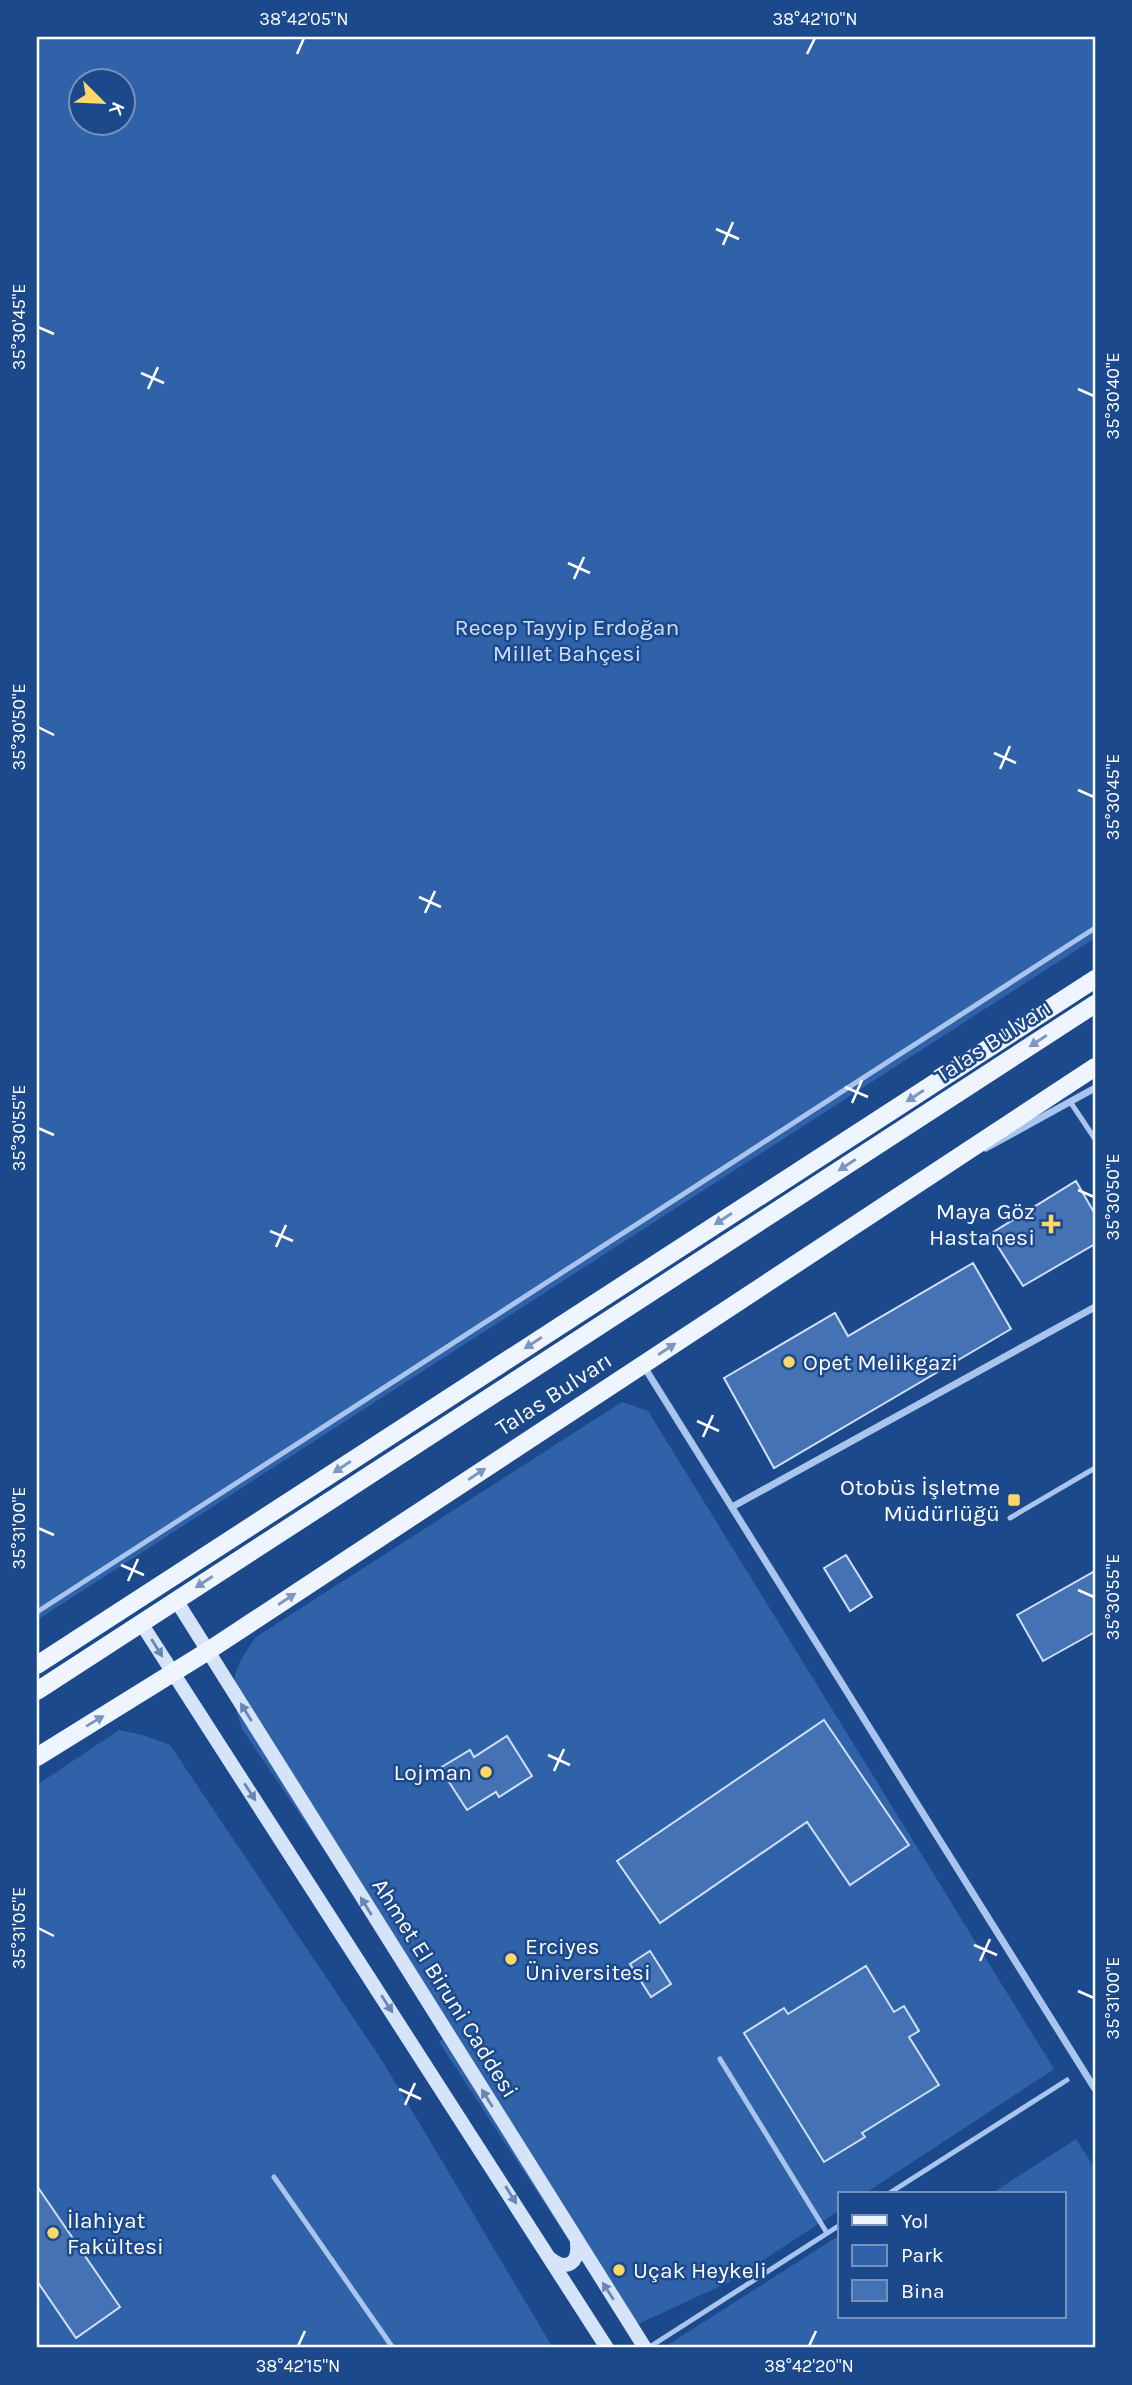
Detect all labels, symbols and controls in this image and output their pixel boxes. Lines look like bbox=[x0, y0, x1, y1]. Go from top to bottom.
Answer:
text: 38°42'05"N bbox=[259, 8, 349, 30]
text: 38°42'10"N bbox=[772, 8, 858, 30]
north arrow bbox=[66, 66, 136, 136]
text: K bbox=[104, 98, 129, 119]
text: 35°30'45"E bbox=[8, 284, 30, 370]
text: 35°30'40"E bbox=[1102, 352, 1124, 440]
park label: Recep Tayyip Erdoğan Millet Bahçesi bbox=[455, 614, 679, 667]
text: 35°30'50"E bbox=[8, 683, 30, 771]
text: 35°30'45"E bbox=[1102, 754, 1124, 840]
street label: Talas Bulvarı bbox=[930, 993, 1056, 1089]
one-way arrow bbox=[1028, 1034, 1048, 1047]
text: 35°30'55"E bbox=[8, 1085, 30, 1171]
one-way arrow bbox=[905, 1089, 924, 1102]
text: 35°30'50"E bbox=[1102, 1153, 1124, 1241]
one-way arrow bbox=[837, 1158, 857, 1171]
place label: Maya Göz Hastanesi bbox=[929, 1198, 1035, 1251]
one-way arrow bbox=[714, 1213, 733, 1226]
marker: Maya Göz Hastanesi bbox=[1041, 1214, 1061, 1234]
one-way arrow bbox=[523, 1336, 542, 1349]
one-way arrow bbox=[658, 1342, 676, 1356]
street label: Talas Bulvarı bbox=[491, 1346, 617, 1442]
place label: Opet Melikgazi bbox=[803, 1349, 958, 1376]
marker: Opet Melikgazi bbox=[781, 1354, 797, 1370]
one-way arrow bbox=[332, 1460, 351, 1473]
one-way arrow bbox=[468, 1467, 486, 1481]
place label: Otobüs İşletme Müdürlüğü bbox=[840, 1474, 1000, 1527]
text: 35°31'00"E bbox=[8, 1487, 30, 1569]
marker: Otobüs İşletme Müdürlüğü bbox=[1006, 1492, 1022, 1508]
text: 35°30'55"E bbox=[1102, 1554, 1124, 1640]
one-way arrow bbox=[194, 1575, 214, 1588]
one-way arrow bbox=[278, 1592, 296, 1606]
one-way arrow bbox=[151, 1638, 164, 1658]
one-way arrow bbox=[240, 1703, 252, 1722]
one-way arrow bbox=[85, 1715, 105, 1728]
place label: Lojman bbox=[393, 1759, 472, 1786]
marker: Lojman bbox=[478, 1764, 494, 1780]
one-way arrow bbox=[244, 1783, 257, 1802]
street label: Ahmet El Biruni Caddesi bbox=[366, 1873, 524, 2103]
text: 35°31'05"E bbox=[8, 1887, 30, 1969]
one-way arrow bbox=[360, 1896, 373, 1915]
place label: Erciyes Üniversitesi bbox=[525, 1933, 651, 1986]
marker: Erciyes Üniversitesi bbox=[503, 1951, 519, 1967]
text: 35°31'00"E bbox=[1102, 1957, 1124, 2039]
one-way arrow bbox=[380, 1995, 394, 2013]
one-way arrow bbox=[480, 2089, 493, 2108]
one-way arrow bbox=[504, 2185, 517, 2205]
legend bbox=[838, 2192, 1066, 2318]
place label: İlahiyat Fakültesi bbox=[67, 2207, 164, 2260]
text: Yol bbox=[901, 2209, 929, 2233]
marker: İlahiyat Fakültesi bbox=[45, 2225, 61, 2241]
text: Park bbox=[901, 2243, 944, 2267]
place label: Uçak Heykeli bbox=[633, 2257, 767, 2284]
marker: Uçak Heykeli bbox=[611, 2262, 627, 2278]
text: Bina bbox=[901, 2279, 945, 2303]
one-way arrow bbox=[602, 2281, 615, 2301]
text: 38°42'15"N bbox=[256, 2355, 340, 2377]
text: 38°42'20"N bbox=[764, 2355, 854, 2377]

